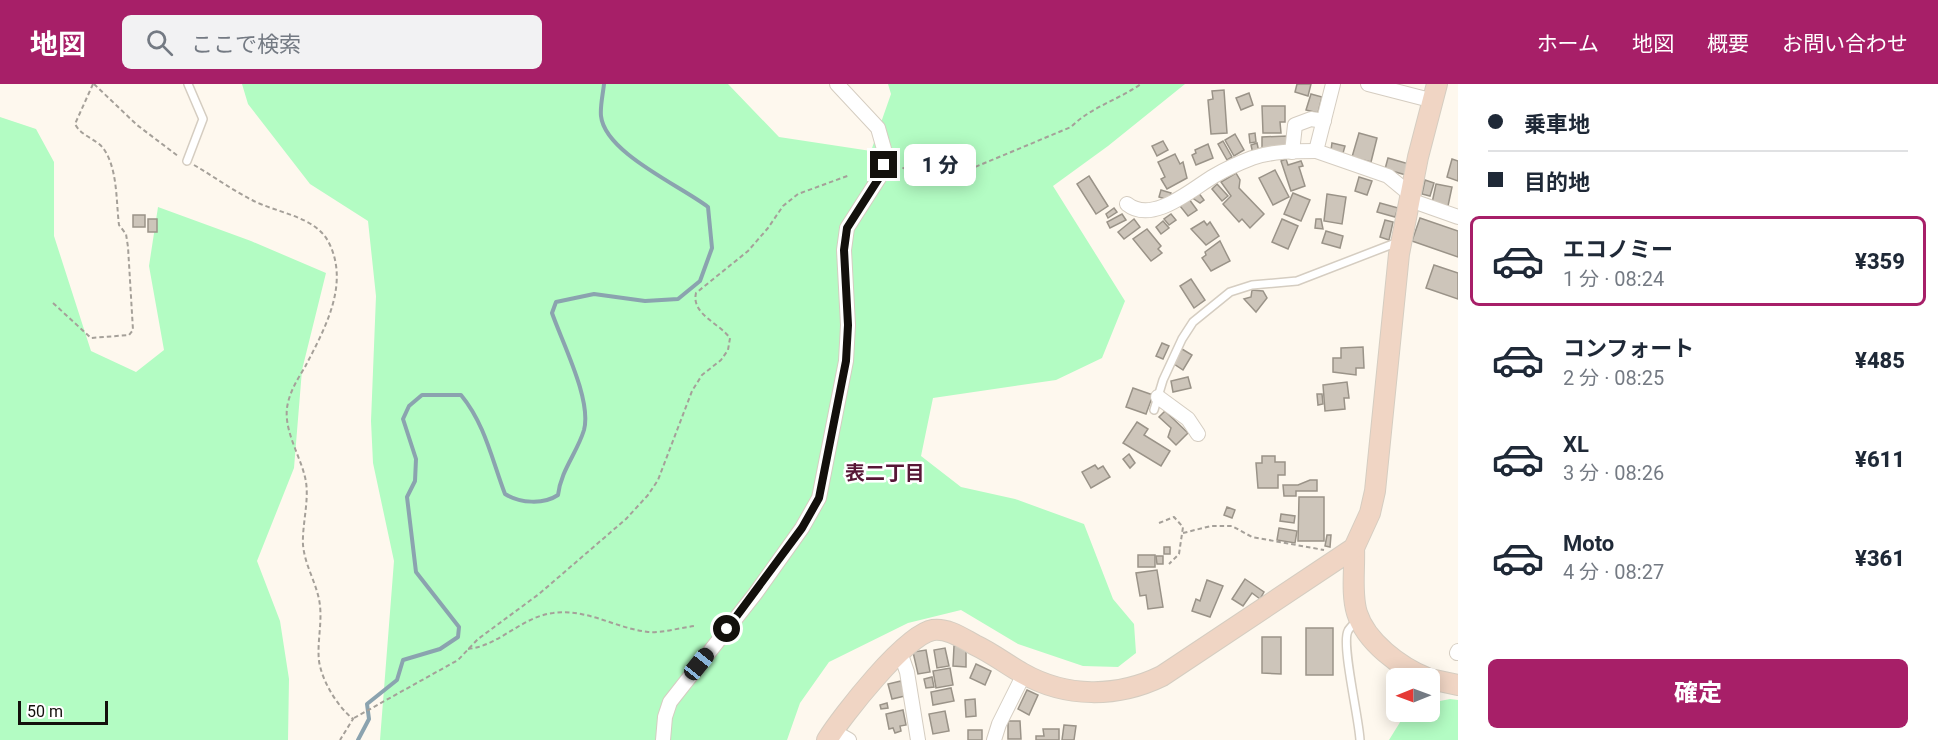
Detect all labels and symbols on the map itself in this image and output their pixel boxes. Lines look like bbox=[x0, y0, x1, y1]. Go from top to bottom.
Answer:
callout: 1 分 bbox=[905, 144, 977, 186]
route end bbox=[870, 151, 897, 178]
district label: 表二丁目 bbox=[845, 461, 925, 485]
route start bbox=[713, 615, 740, 642]
car bbox=[681, 644, 717, 684]
north arrow bbox=[1386, 668, 1440, 722]
scale bar bbox=[18, 698, 108, 726]

